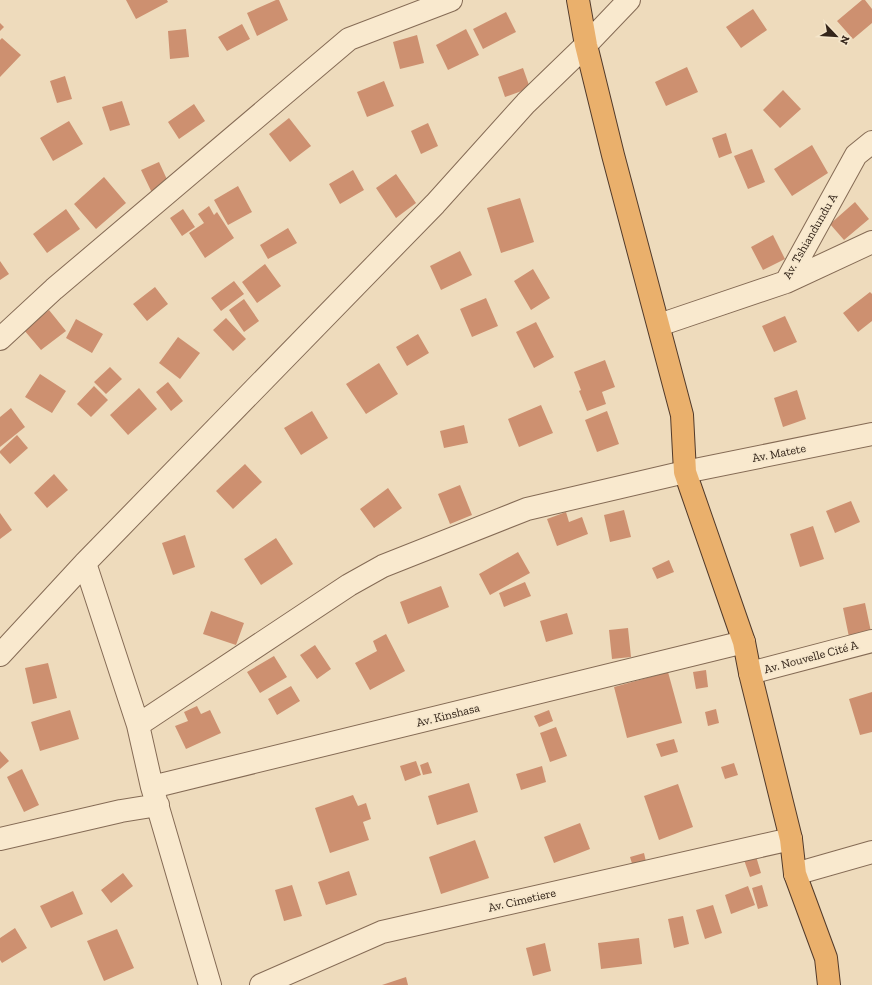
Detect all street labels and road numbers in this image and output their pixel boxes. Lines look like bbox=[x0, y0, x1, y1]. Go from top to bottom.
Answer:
street label: Av. Tshiandundu A bbox=[780, 191, 840, 281]
street label: Av. Matete bbox=[751, 441, 807, 465]
street label: Av. Nouvelle Cité A bbox=[762, 638, 860, 676]
street label: Av. Kinshasa bbox=[415, 700, 481, 730]
street label: Av. Cimetiere bbox=[487, 885, 558, 915]

